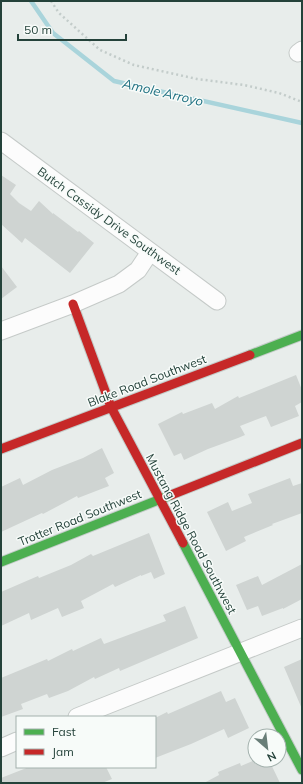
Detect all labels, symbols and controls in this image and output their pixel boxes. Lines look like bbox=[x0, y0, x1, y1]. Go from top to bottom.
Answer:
scale bar bbox=[18, 16, 126, 42]
text: 50 m bbox=[24, 22, 52, 37]
water label: Amole Arroyo bbox=[120, 75, 205, 109]
street label: Butch Cassidy Drive Southwest bbox=[35, 164, 184, 278]
street label: Blake Road Southwest bbox=[85, 351, 208, 410]
street label: Mustang Ridge Road Southwest bbox=[143, 451, 240, 616]
street label: Trotter Road Southwest bbox=[16, 486, 144, 549]
legend bbox=[16, 716, 156, 768]
text: Fast bbox=[52, 724, 76, 739]
north arrow bbox=[247, 728, 287, 768]
text: Jam bbox=[52, 744, 74, 759]
text: N bbox=[265, 749, 279, 765]

